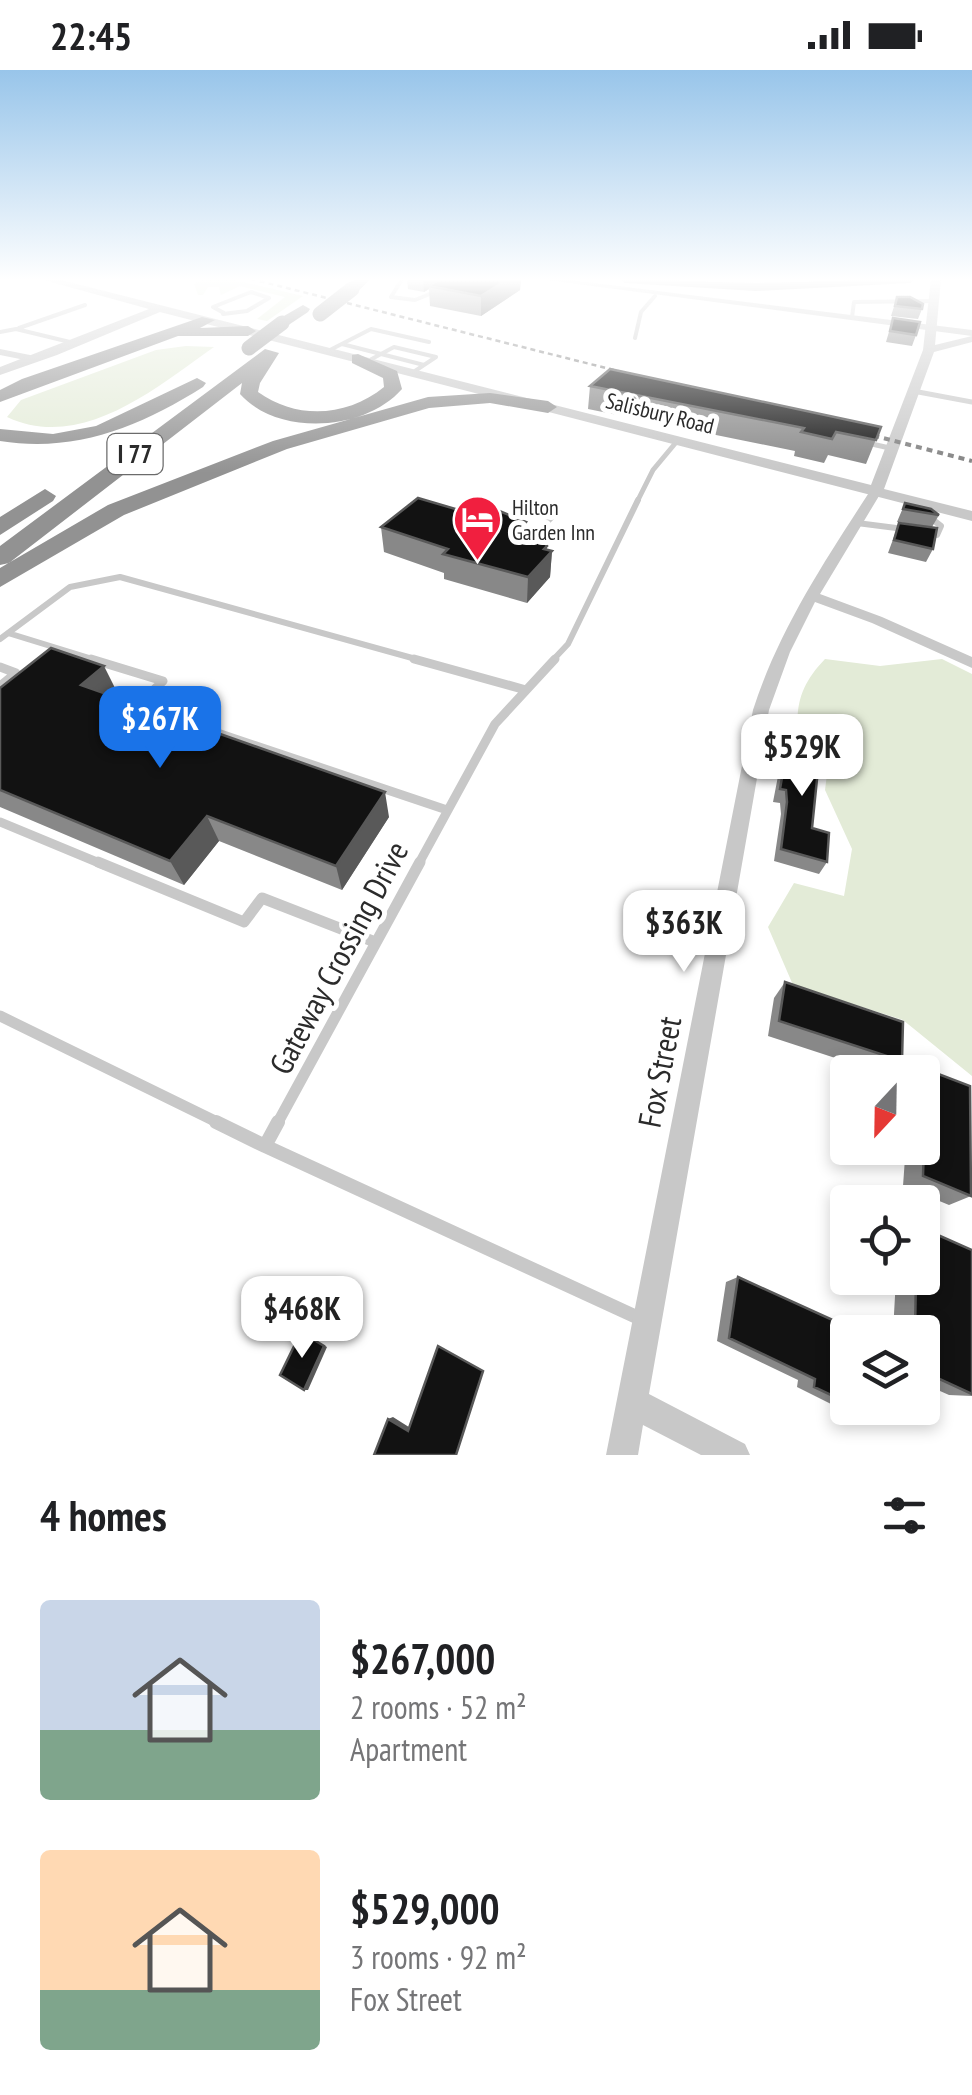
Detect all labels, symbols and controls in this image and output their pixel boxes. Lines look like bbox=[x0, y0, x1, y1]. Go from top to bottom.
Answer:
text: 22:45 bbox=[50, 11, 132, 60]
street label: Salisbury Road bbox=[603, 386, 717, 440]
road number: I 77 bbox=[108, 434, 162, 474]
place label: Hilton Garden Inn bbox=[512, 493, 595, 546]
hotel icon: Hilton Garden Inn bbox=[451, 494, 503, 562]
pin: $267K bbox=[90, 686, 230, 771]
text: $267K bbox=[121, 697, 199, 739]
pin: $529K bbox=[732, 714, 872, 799]
text: $529K bbox=[763, 725, 841, 767]
street label: Gateway Crossing Drive bbox=[259, 834, 417, 1081]
pin: $363K bbox=[614, 890, 754, 975]
text: $363K bbox=[645, 901, 723, 943]
street label: Fox Street bbox=[628, 1013, 690, 1131]
north arrow bbox=[830, 1055, 940, 1165]
map controls bbox=[830, 1055, 940, 1425]
button: locate bbox=[830, 1185, 940, 1295]
pin: $468K bbox=[232, 1276, 372, 1361]
text: $468K bbox=[263, 1287, 341, 1329]
button: layers bbox=[830, 1315, 940, 1425]
text: 4 homes bbox=[40, 1488, 167, 1543]
icon: filters bbox=[877, 1488, 932, 1543]
text: $267,000 bbox=[350, 1631, 495, 1686]
icon: home bbox=[120, 1640, 240, 1760]
text: 2 rooms · 52 m² bbox=[350, 1686, 527, 1728]
text: Apartment bbox=[350, 1728, 467, 1770]
text: $529,000 bbox=[350, 1881, 500, 1936]
icon: home bbox=[120, 1890, 240, 2010]
text: 3 rooms · 92 m² bbox=[350, 1936, 527, 1978]
text: Fox Street bbox=[350, 1978, 462, 2020]

